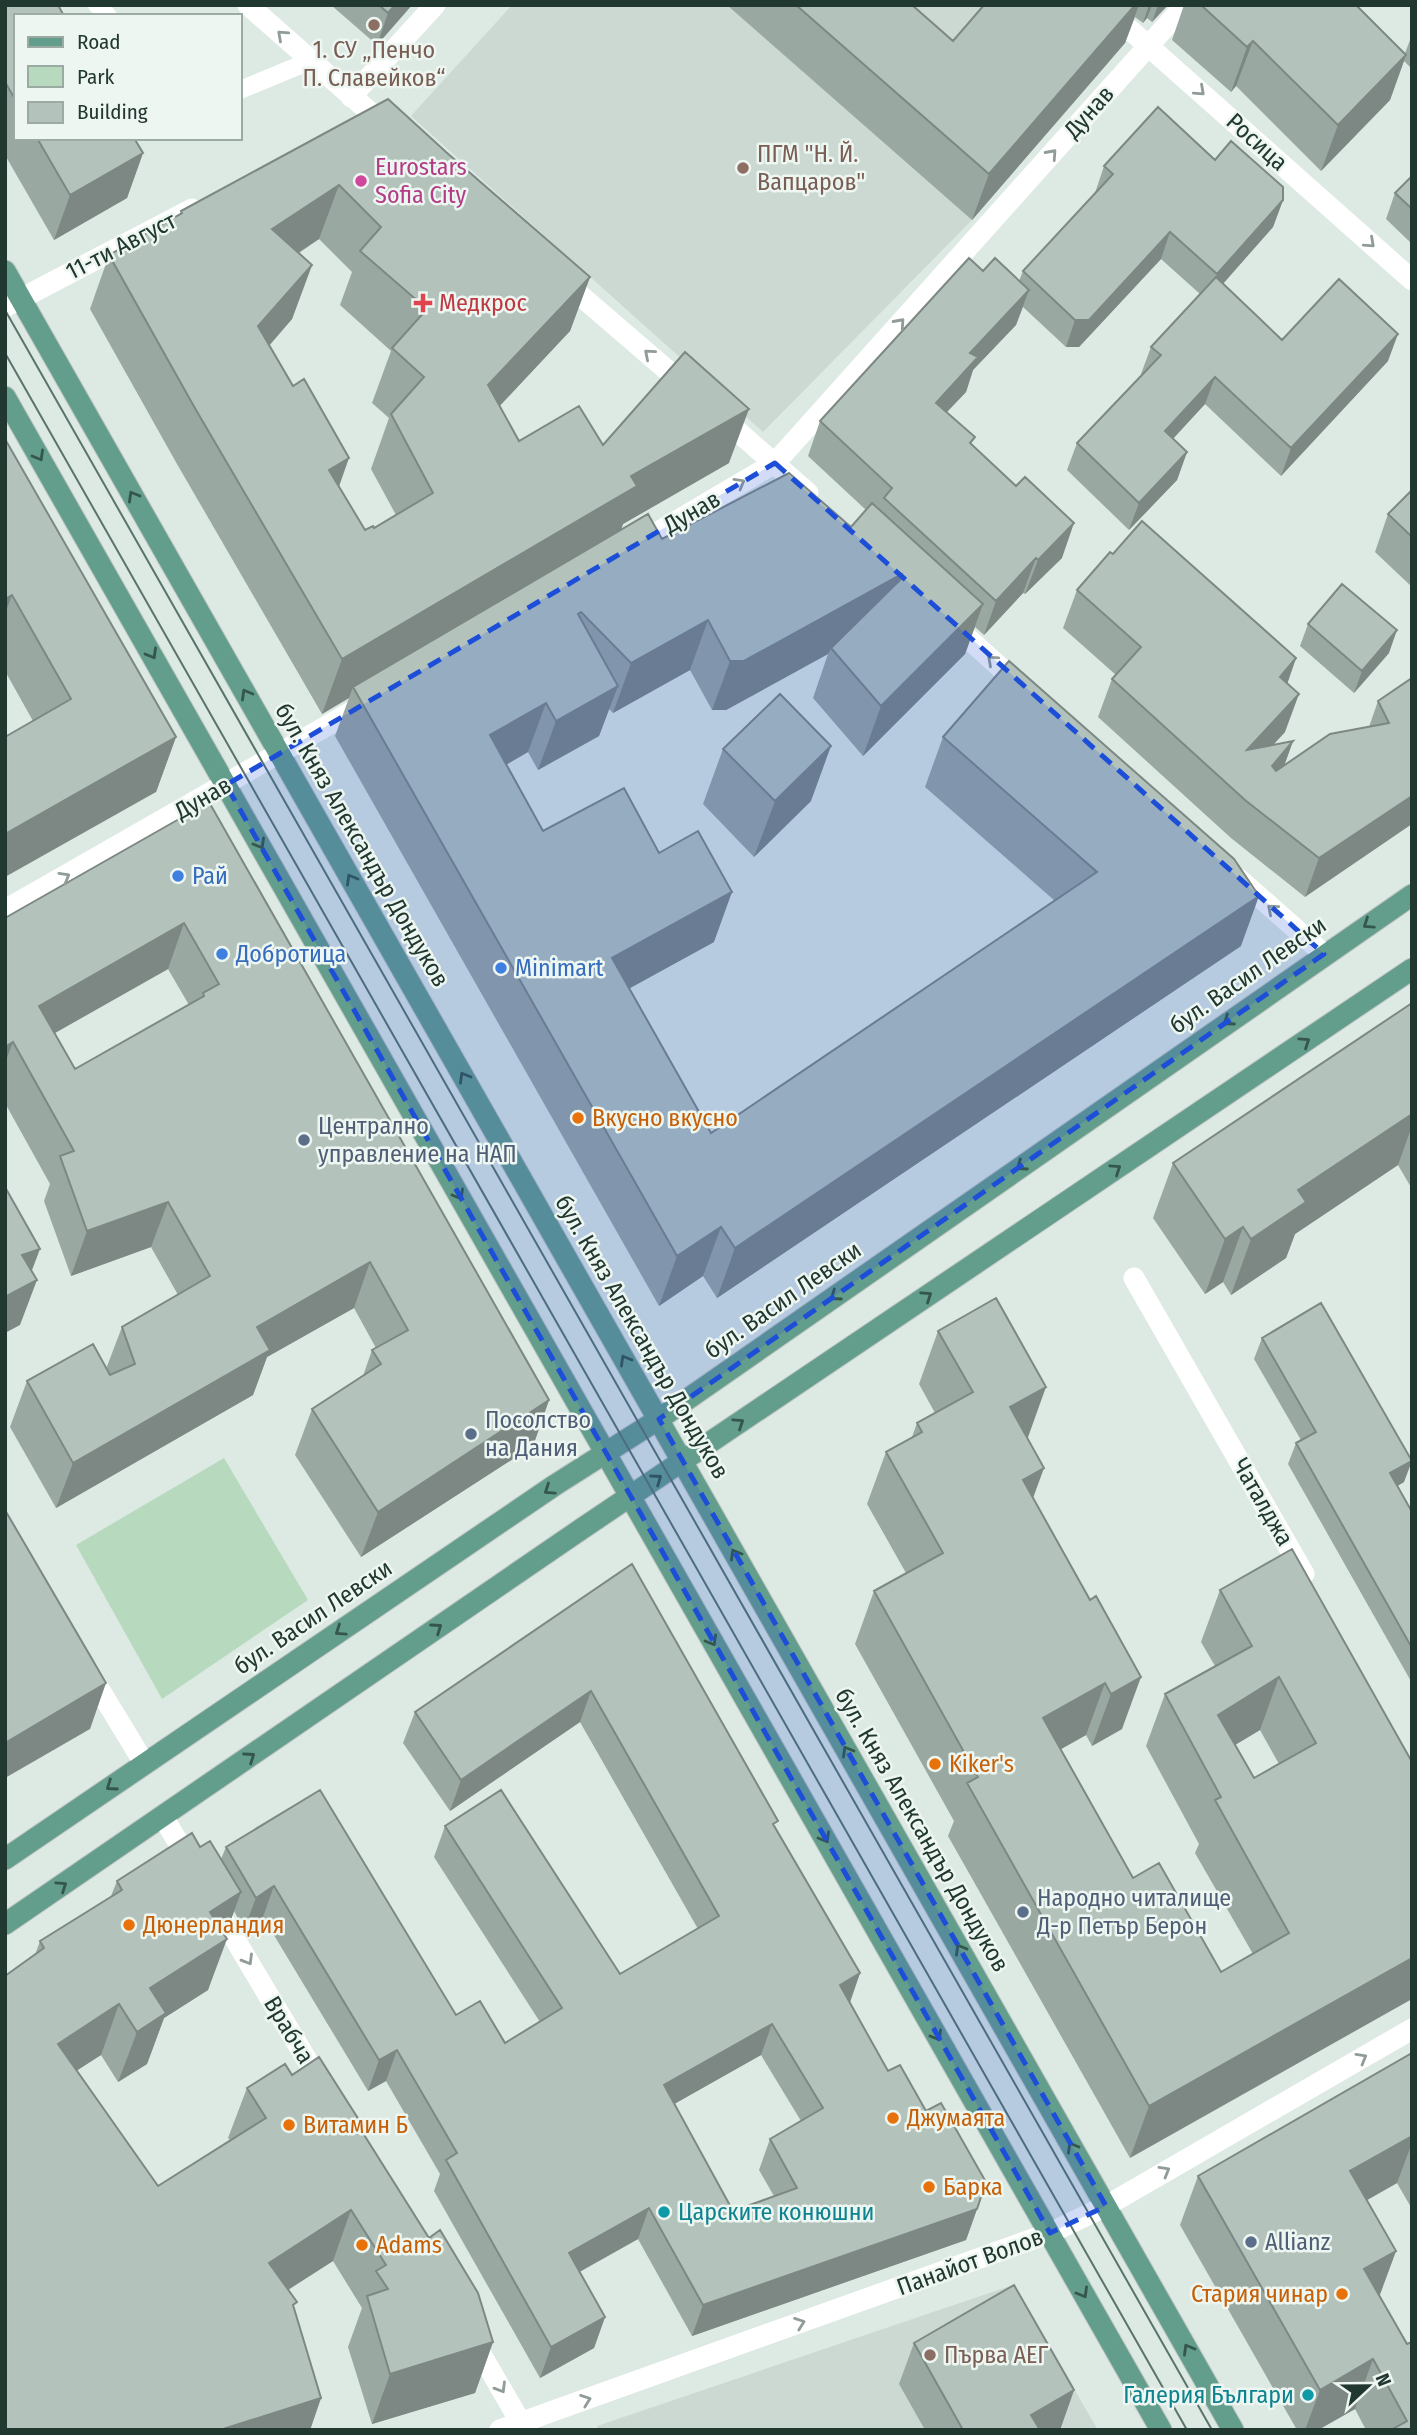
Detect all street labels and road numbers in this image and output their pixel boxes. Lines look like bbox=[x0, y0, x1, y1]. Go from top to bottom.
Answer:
street label: Дунав bbox=[1058, 80, 1120, 145]
street label: Росица bbox=[1221, 107, 1293, 177]
street label: 11-ти Август bbox=[61, 206, 181, 286]
street label: Дунав bbox=[658, 485, 725, 540]
street label: бул. Княз Александър Дондуков bbox=[269, 698, 455, 992]
street label: Дунав bbox=[169, 771, 236, 826]
street label: бул. Васил Левски bbox=[1165, 911, 1331, 1039]
street label: бул. Княз Александър Дондуков bbox=[549, 1190, 735, 1484]
street label: бул. Васил Левски bbox=[700, 1236, 866, 1364]
street label: Чаталджа bbox=[1227, 1453, 1299, 1551]
street label: бул. Васил Левски bbox=[229, 1554, 397, 1680]
street label: бул. Княз Александър Дондуков bbox=[829, 1683, 1015, 1977]
street label: Врабча bbox=[258, 1991, 320, 2069]
street label: Панайот Волов bbox=[893, 2223, 1047, 2301]

